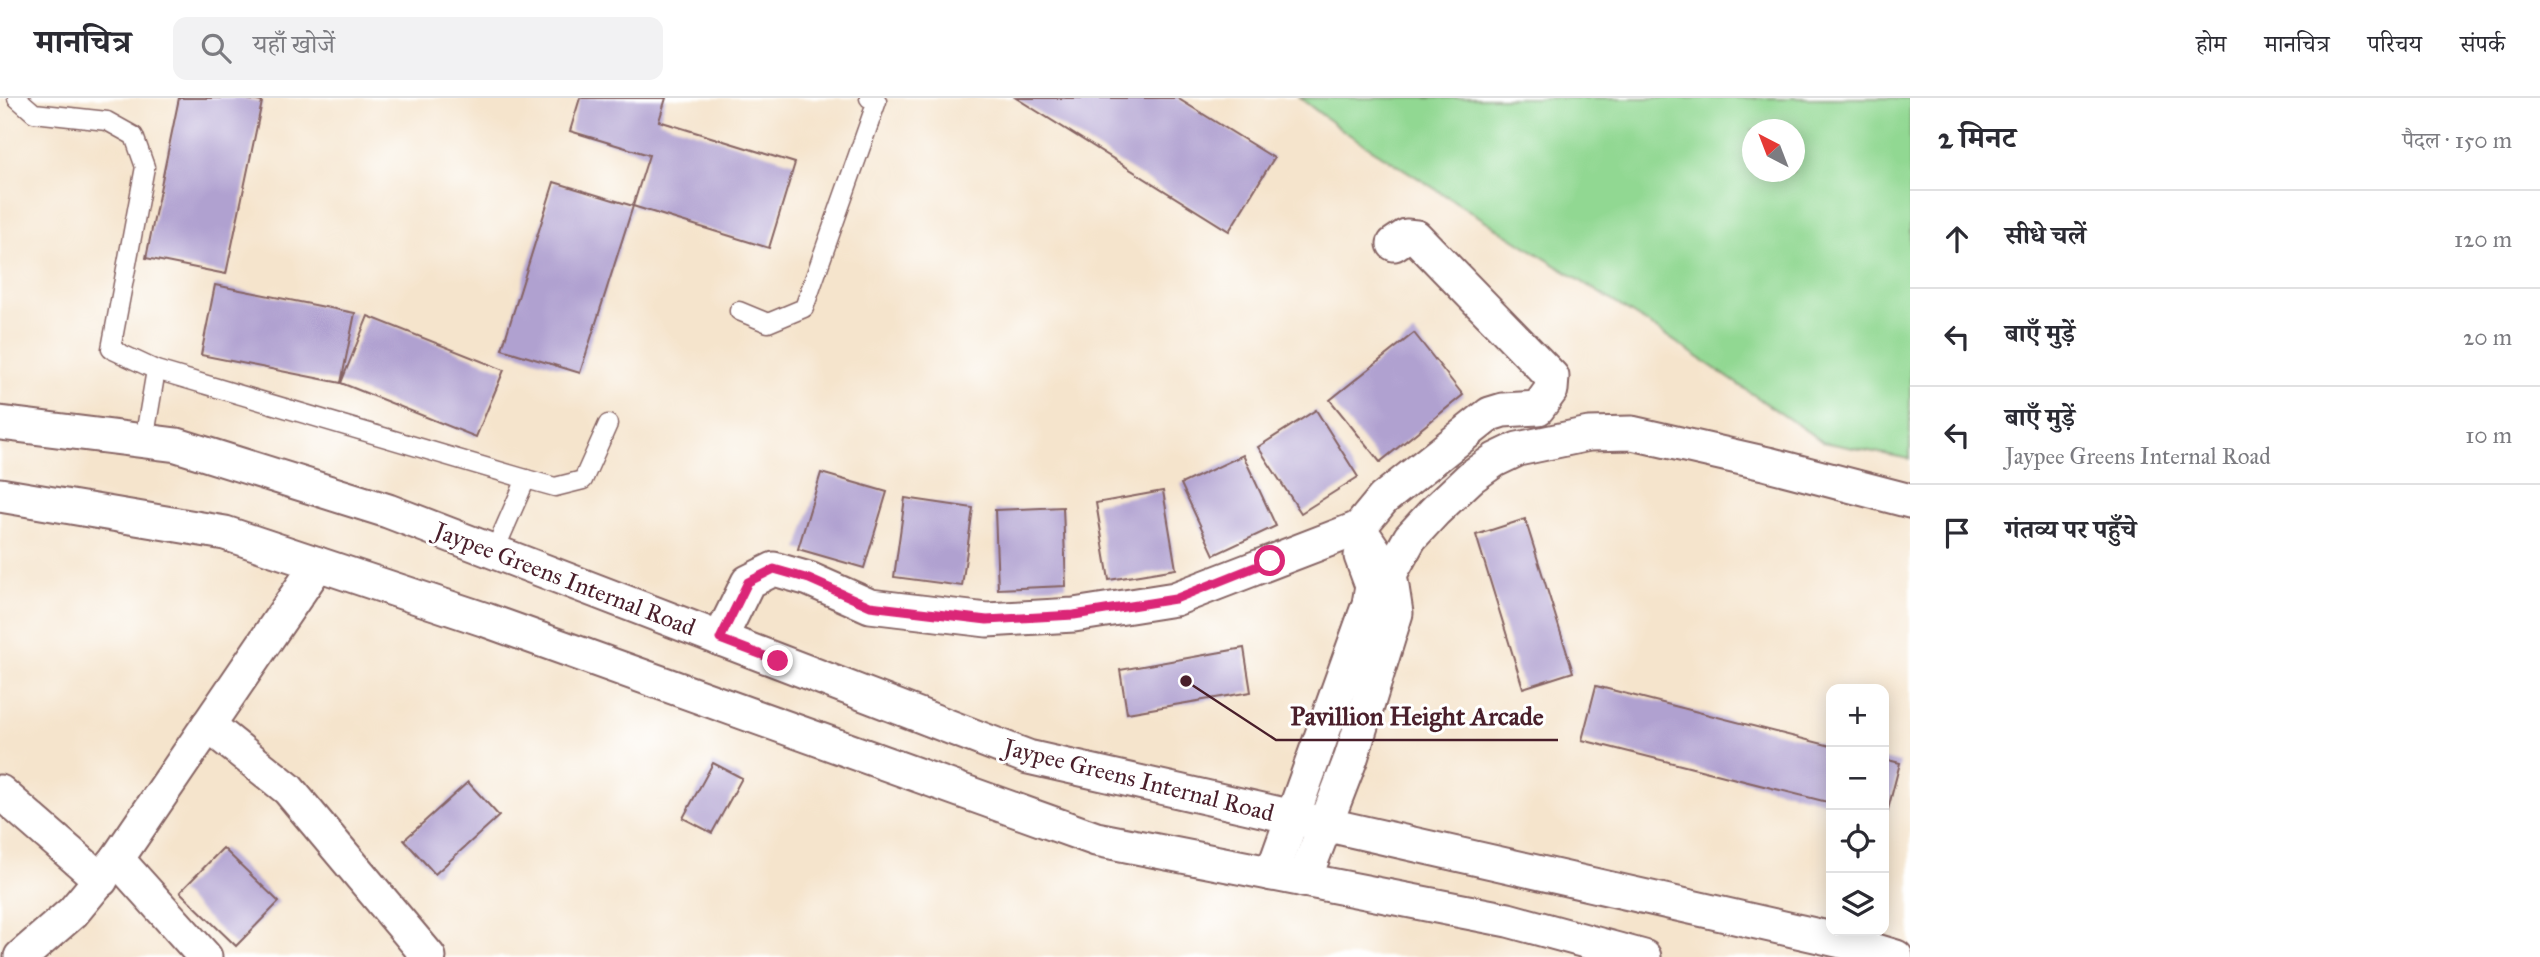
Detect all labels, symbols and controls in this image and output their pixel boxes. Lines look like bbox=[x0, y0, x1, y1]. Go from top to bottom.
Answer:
search box bbox=[173, 17, 663, 80]
text: मानचित्र bbox=[35, 22, 131, 62]
text: यहाँ खोजें bbox=[253, 28, 335, 60]
icon: search bbox=[197, 29, 235, 67]
text: होम bbox=[2196, 29, 2226, 59]
text: मानचित्र bbox=[2264, 29, 2330, 59]
text: परिचय bbox=[2368, 29, 2422, 59]
text: संपर्क bbox=[2460, 29, 2505, 59]
north arrow bbox=[1742, 119, 1805, 182]
text: 2 मिनट bbox=[1938, 120, 2016, 156]
text: पैदल · 150 m bbox=[2402, 126, 2512, 154]
text: सीधे चलें bbox=[2005, 219, 2086, 251]
icon: ahead bbox=[1938, 220, 1976, 258]
text: 120 m bbox=[2454, 225, 2512, 253]
text: बाएँ मुड़ें bbox=[2005, 317, 2075, 349]
icon: left bbox=[1938, 318, 1976, 356]
text: 20 m bbox=[2463, 323, 2512, 351]
text: बाएँ मुड़ें bbox=[2005, 401, 2075, 433]
icon: left bbox=[1938, 416, 1976, 454]
text: 10 m bbox=[2465, 421, 2512, 449]
text: Jaypee Greens Internal Road bbox=[2005, 442, 2271, 470]
text: गंतव्य पर पहुँचे bbox=[2005, 513, 2136, 545]
street label: Jaypee Greens Internal Road bbox=[427, 514, 700, 643]
icon: arrive bbox=[1938, 514, 1976, 552]
route start bbox=[1254, 545, 1285, 576]
route end bbox=[762, 645, 793, 676]
map controls bbox=[1826, 684, 1889, 936]
button: + bbox=[1826, 684, 1889, 747]
callout: Pavillion Height Arcade bbox=[1276, 693, 1558, 740]
text: Pavillion Height Arcade bbox=[1290, 700, 1544, 733]
street label: Jaypee Greens Internal Road bbox=[998, 731, 1277, 828]
button: − bbox=[1826, 747, 1889, 810]
button: locate bbox=[1826, 810, 1889, 873]
button: layers bbox=[1826, 873, 1889, 936]

